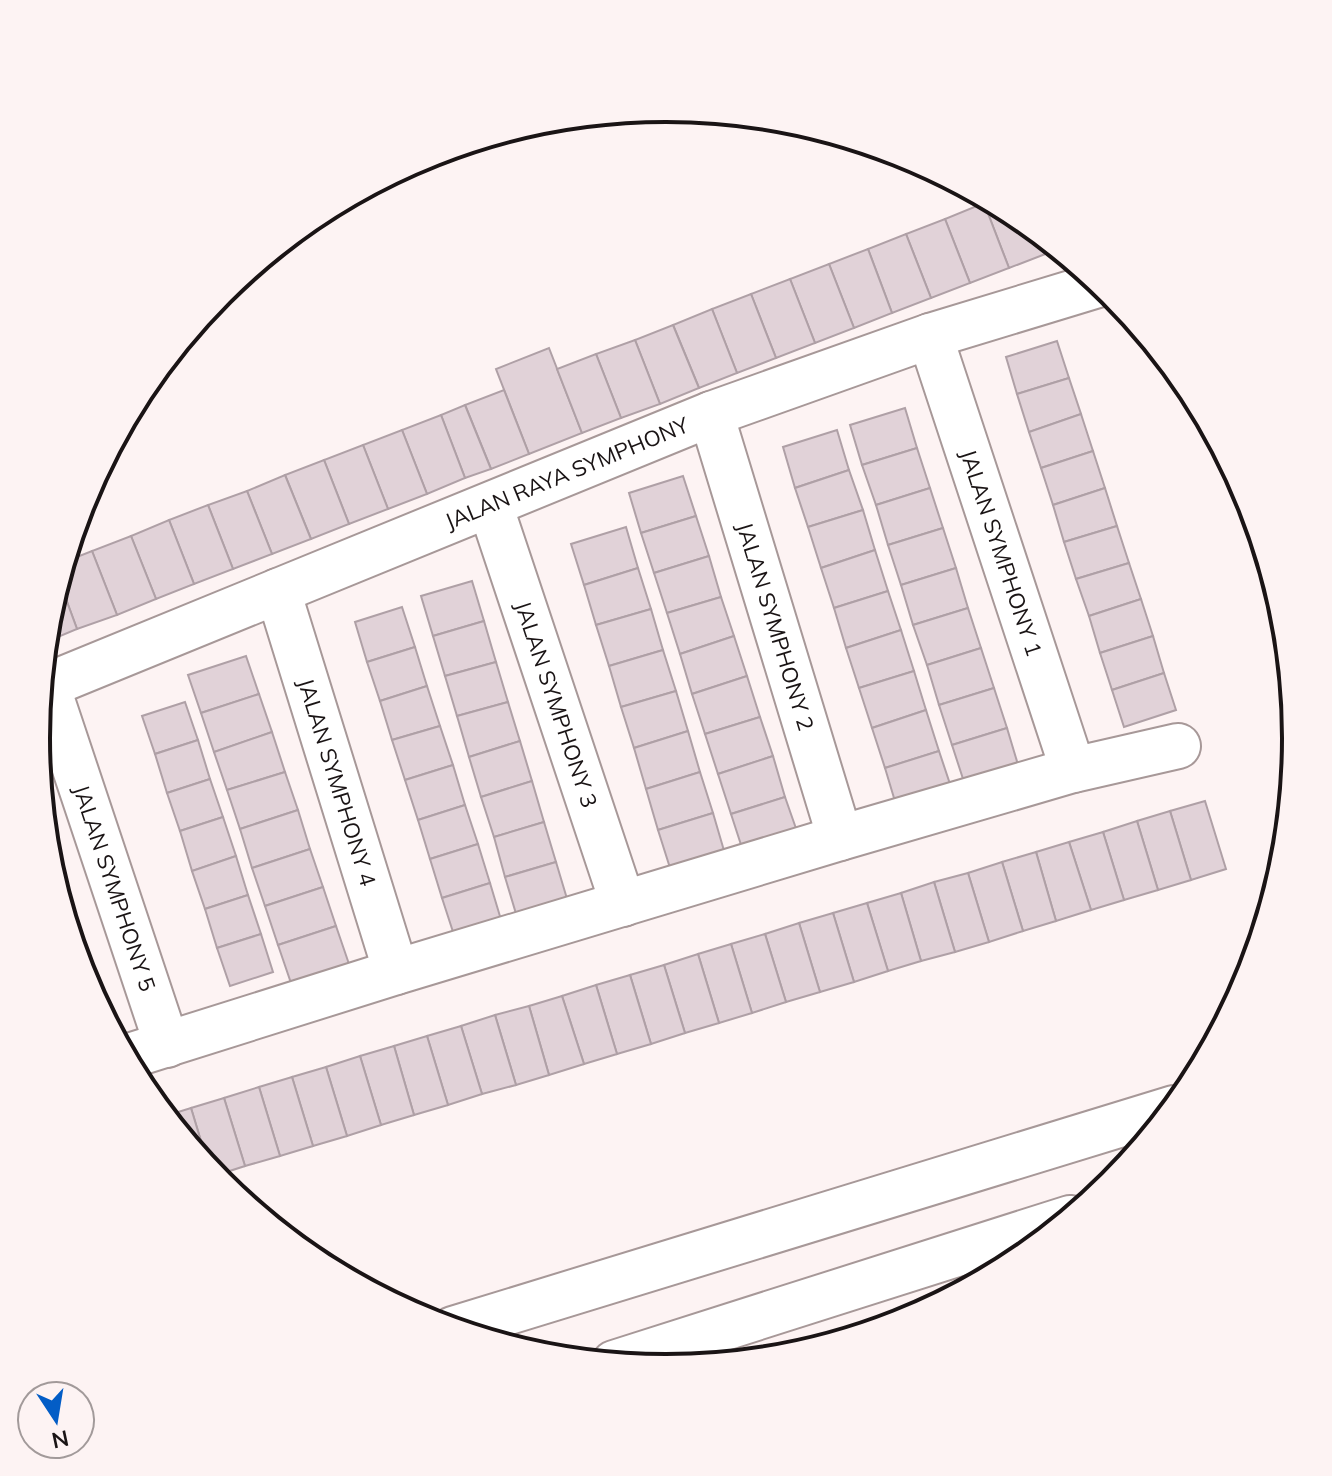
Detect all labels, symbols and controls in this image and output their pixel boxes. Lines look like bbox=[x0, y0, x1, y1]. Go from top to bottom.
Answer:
street label: JALAN RAYA SYMPHONY bbox=[441, 410, 693, 535]
street label: JALAN SYMPHONY 1 bbox=[954, 446, 1048, 660]
street label: JALAN SYMPHONY 2 bbox=[731, 519, 820, 734]
street label: JALAN SYMPHONY 3 bbox=[509, 597, 604, 811]
street label: JALAN SYMPHONY 4 bbox=[292, 675, 383, 889]
street label: JALAN SYMPHONY 5 bbox=[67, 781, 162, 995]
north arrow bbox=[16, 1380, 96, 1460]
text: N bbox=[49, 1424, 71, 1455]

